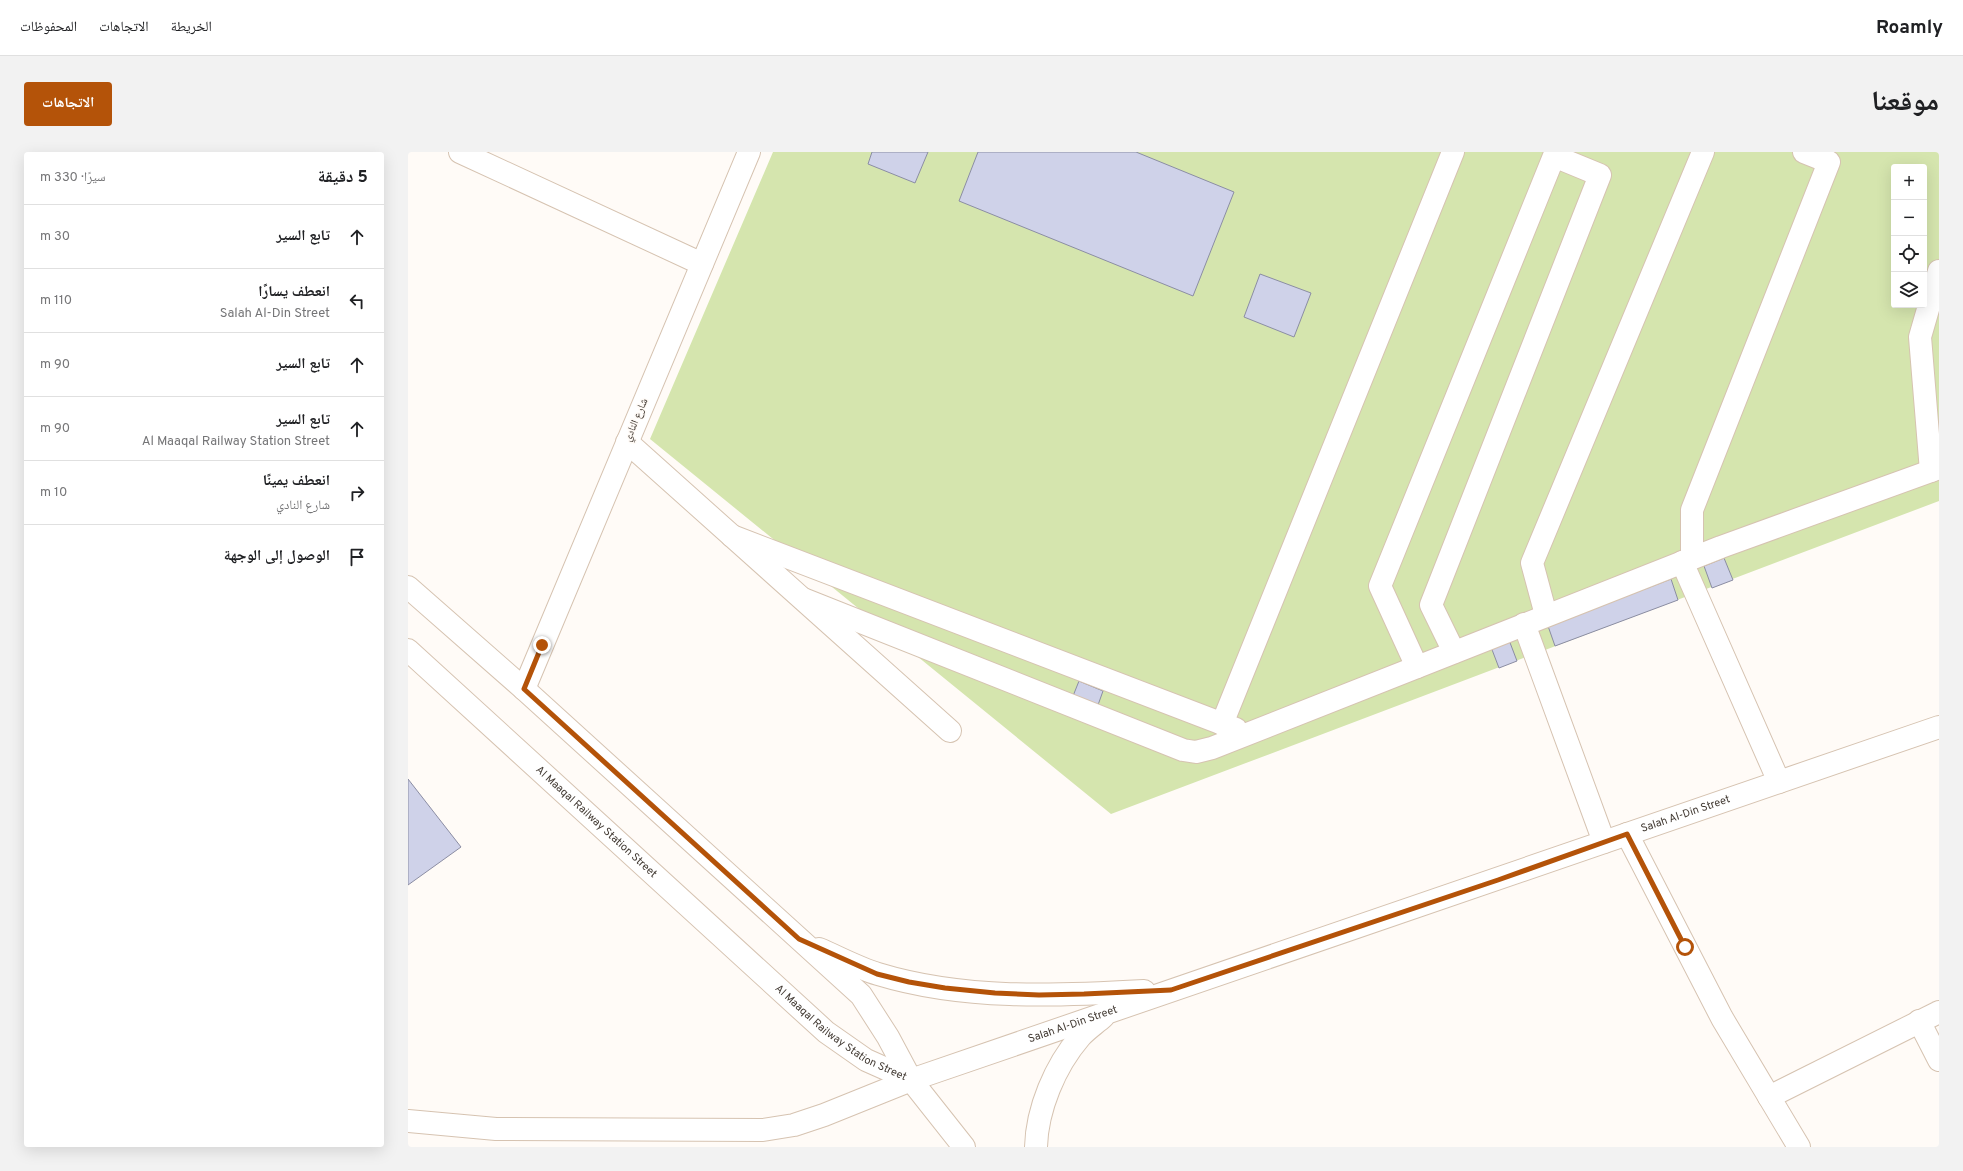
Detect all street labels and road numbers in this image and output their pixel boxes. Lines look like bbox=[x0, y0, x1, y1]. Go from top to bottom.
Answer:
street label: شارع النادي bbox=[621, 396, 652, 444]
street label: Al Maaqal Railway Station Street bbox=[533, 763, 660, 881]
street label: Salah Al-Din Street bbox=[1639, 792, 1732, 836]
street label: Al Maaqal Railway Station Street bbox=[772, 982, 909, 1084]
street label: Salah Al-Din Street bbox=[1026, 1003, 1119, 1046]

